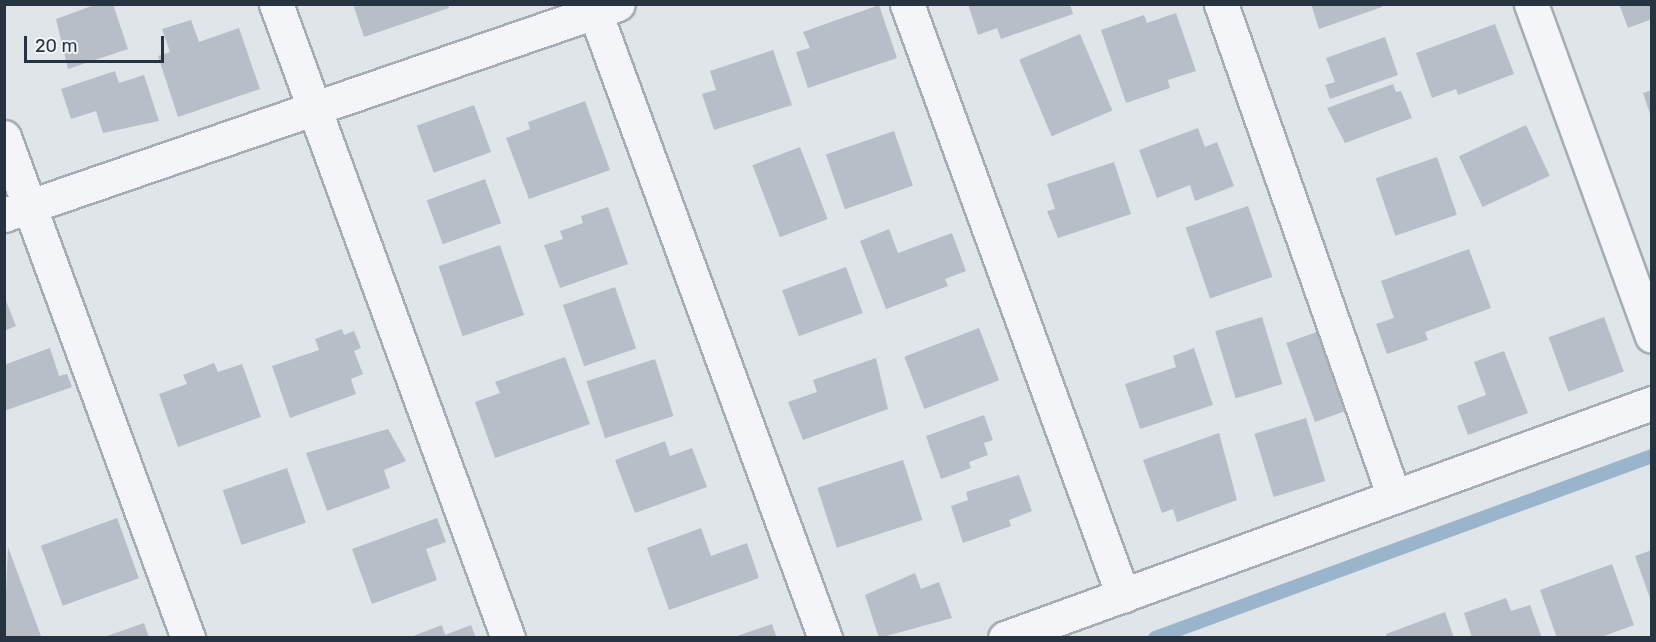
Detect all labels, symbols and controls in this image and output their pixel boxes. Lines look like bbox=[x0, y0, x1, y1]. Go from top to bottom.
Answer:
scale bar bbox=[27, 24, 166, 62]
text: 20 m bbox=[35, 35, 77, 57]

